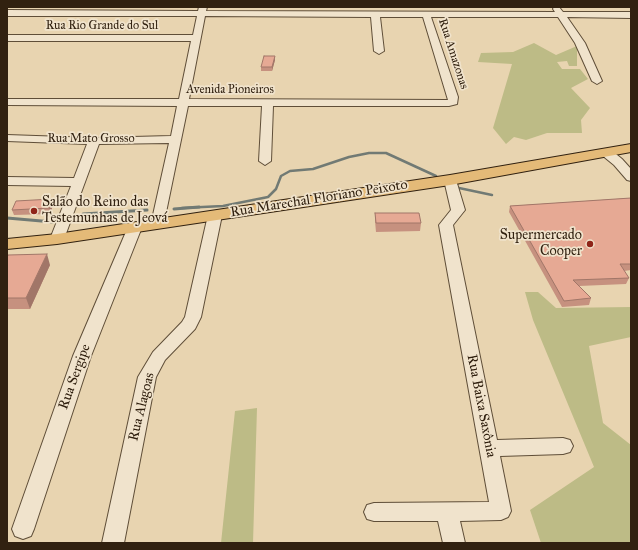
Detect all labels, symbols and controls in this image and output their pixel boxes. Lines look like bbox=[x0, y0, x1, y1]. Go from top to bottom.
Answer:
street label: Rua Amazonas bbox=[435, 17, 471, 91]
street label: Rua Rio Grande do Sul bbox=[46, 19, 158, 33]
street label: Avenida Pioneiros bbox=[186, 83, 274, 97]
street label: Rua Mato Grosso bbox=[47, 132, 135, 146]
street label: Rua Marechal Floriano Peixoto bbox=[229, 177, 409, 221]
place label: Salão do Reino das Testemunhas de Jeová bbox=[42, 195, 167, 228]
marker: Salão do Reino das Testemunhas de Jeová bbox=[29, 206, 39, 216]
place label: Supermercado Cooper bbox=[500, 228, 582, 260]
marker: Supermercado Cooper bbox=[585, 239, 595, 249]
street label: Rua Sergipe bbox=[55, 342, 95, 412]
street label: Rua Baixa Saxônia bbox=[463, 353, 499, 459]
street label: Rua Alagoas bbox=[125, 371, 159, 443]

